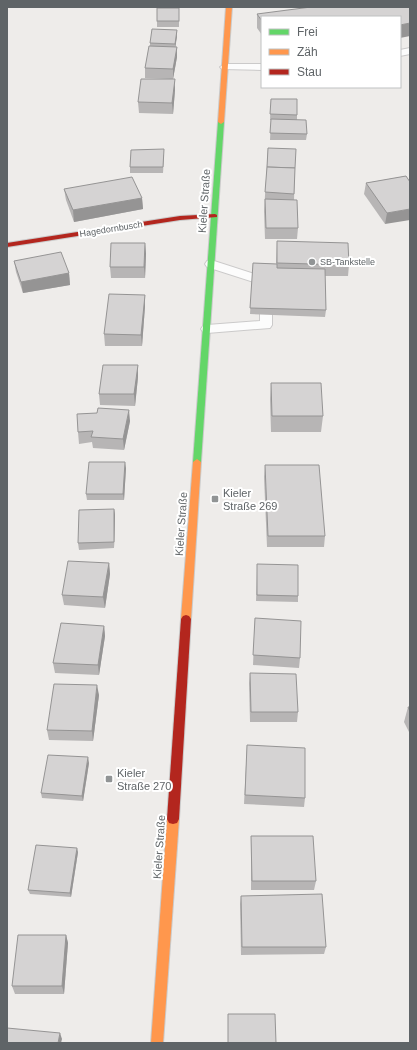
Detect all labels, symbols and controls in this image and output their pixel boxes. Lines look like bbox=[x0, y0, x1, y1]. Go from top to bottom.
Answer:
legend bbox=[261, 16, 401, 88]
text: Frei bbox=[297, 25, 318, 39]
text: Zäh bbox=[297, 45, 318, 59]
text: Stau bbox=[297, 65, 322, 79]
street label: Kieler Straße bbox=[196, 169, 212, 233]
street label: Hagedornbusch bbox=[79, 219, 143, 239]
marker: SB-Tankstelle bbox=[307, 257, 317, 267]
place label: SB-Tankstelle bbox=[320, 257, 375, 267]
place label: Kieler Straße 269 bbox=[223, 487, 277, 512]
street label: Kieler Straße bbox=[173, 492, 189, 556]
marker: Kieler Straße 269 bbox=[210, 494, 220, 504]
place label: Kieler Straße 270 bbox=[117, 767, 171, 792]
marker: Kieler Straße 270 bbox=[104, 774, 114, 784]
street label: Kieler Straße bbox=[151, 815, 167, 879]

